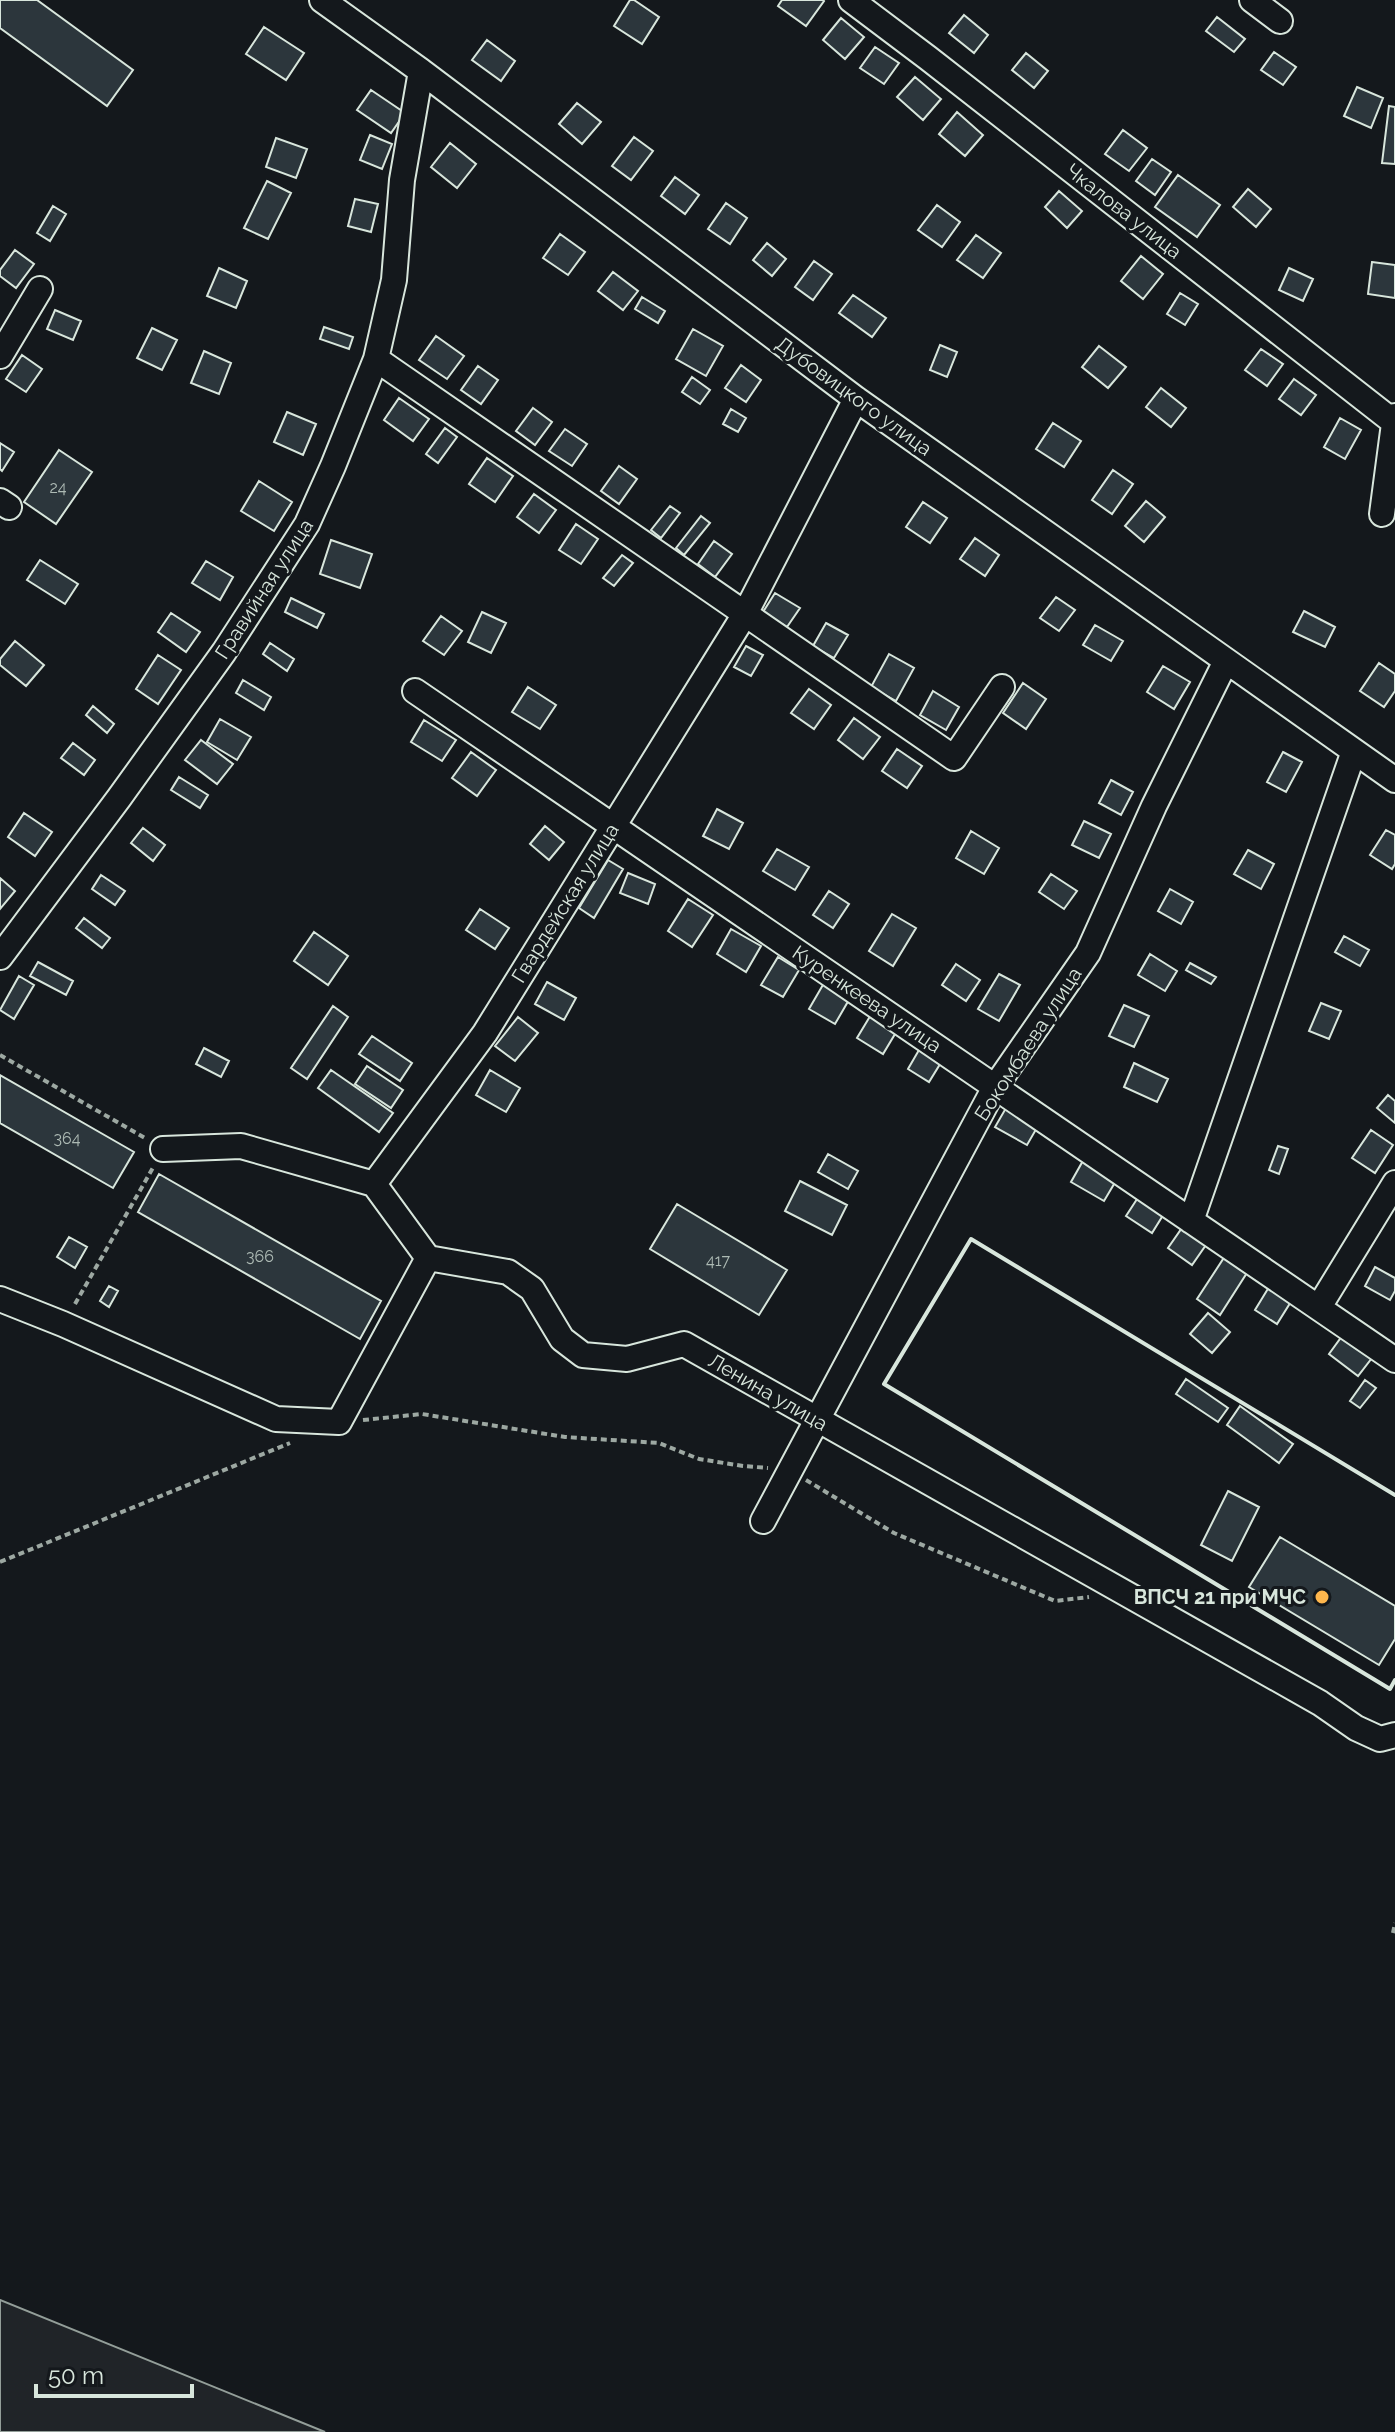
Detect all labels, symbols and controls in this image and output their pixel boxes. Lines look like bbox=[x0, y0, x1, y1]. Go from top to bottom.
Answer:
street label: Чкалова улица bbox=[1061, 158, 1187, 264]
street label: Дубовицкого улица bbox=[771, 331, 937, 461]
house number: 24 bbox=[49, 478, 67, 497]
street label: Гравийная улица bbox=[210, 514, 318, 664]
street label: Гвардейская улица bbox=[506, 819, 624, 987]
street label: Куренкеева улица bbox=[788, 940, 946, 1058]
street label: Бокомбаева улица bbox=[969, 963, 1087, 1125]
house number: 364 bbox=[54, 1129, 81, 1148]
house number: 366 bbox=[246, 1247, 274, 1266]
house number: 417 bbox=[706, 1251, 730, 1270]
street label: Ленина улица bbox=[704, 1348, 832, 1436]
place label: ВПСЧ 21 при МЧС bbox=[1134, 1585, 1306, 1609]
marker: ВПСЧ 21 при МЧС bbox=[1313, 1588, 1331, 1606]
scale bar bbox=[36, 2348, 192, 2398]
text: 50 m bbox=[48, 2361, 104, 2390]

